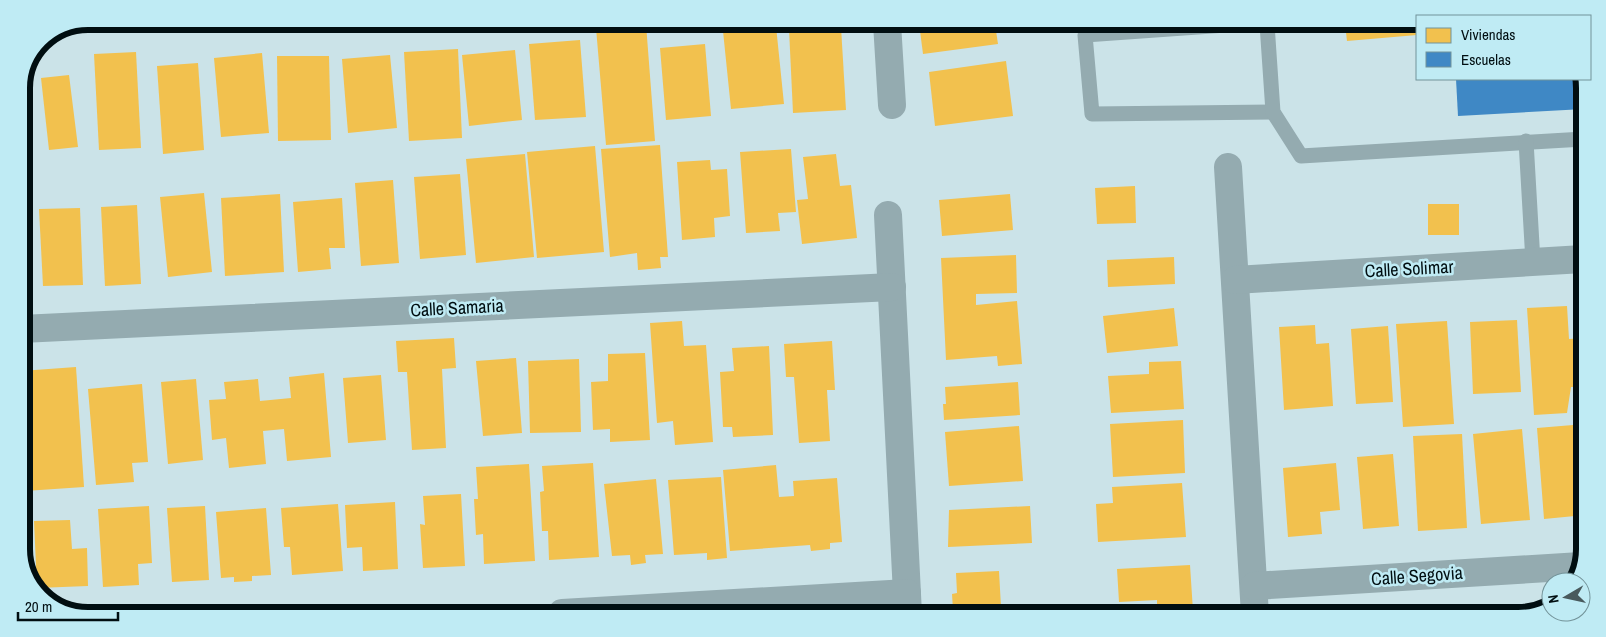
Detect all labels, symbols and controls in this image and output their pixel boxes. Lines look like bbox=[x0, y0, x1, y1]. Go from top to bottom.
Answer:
legend bbox=[1416, 15, 1591, 80]
text: Viviendas bbox=[1461, 24, 1516, 45]
text: Escuelas bbox=[1461, 49, 1511, 70]
street label: Calle Solimar bbox=[1364, 254, 1454, 283]
street label: Calle Samaria bbox=[410, 293, 504, 322]
street label: Calle Segovia bbox=[1370, 560, 1464, 591]
north arrow bbox=[1541, 572, 1591, 622]
scale bar bbox=[18, 590, 118, 622]
text: N bbox=[1544, 594, 1563, 605]
text: 20 m bbox=[25, 596, 52, 617]

